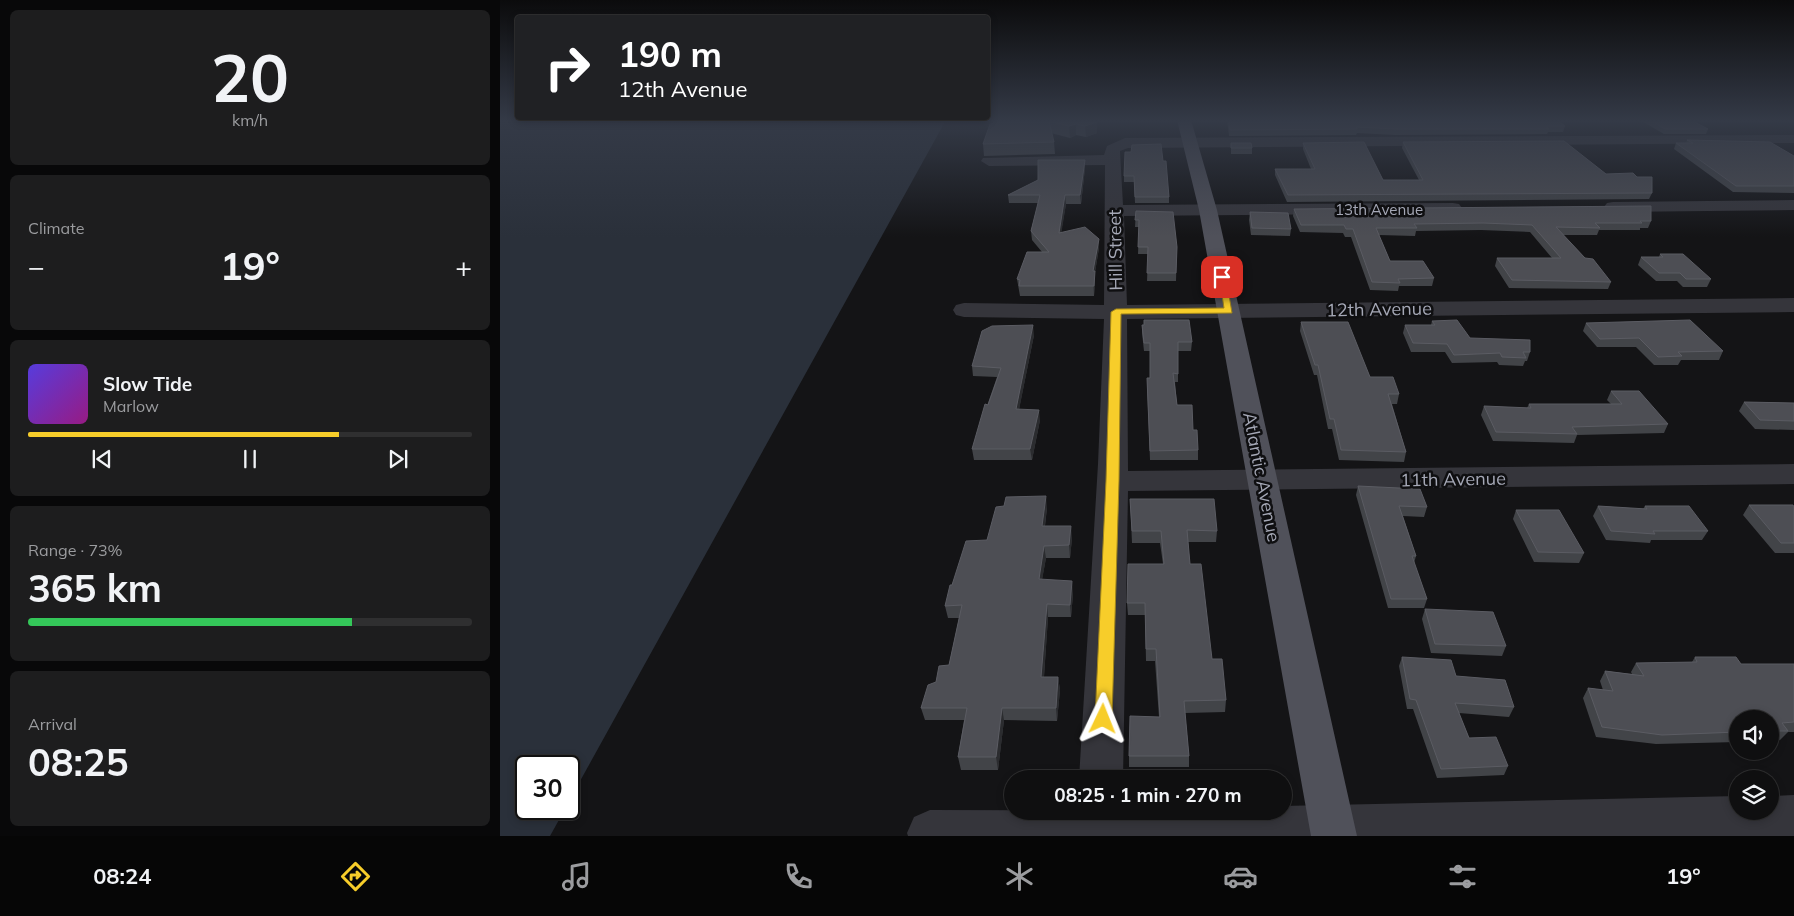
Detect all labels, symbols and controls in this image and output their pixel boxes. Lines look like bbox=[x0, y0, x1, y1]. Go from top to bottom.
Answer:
text: 190 m bbox=[618, 32, 722, 76]
icon: right bbox=[535, 35, 600, 100]
text: 20 bbox=[211, 37, 289, 118]
text: 12th Avenue bbox=[618, 75, 747, 103]
text: km/h bbox=[232, 110, 268, 130]
street label: 13th Avenue bbox=[1335, 200, 1423, 219]
street label: Hill Street bbox=[1103, 209, 1127, 291]
text: Climate bbox=[28, 218, 84, 238]
text: 19° bbox=[220, 242, 280, 290]
text: − bbox=[28, 249, 45, 284]
text: + bbox=[455, 249, 472, 284]
pin bbox=[1201, 256, 1243, 298]
icon: arrive bbox=[1208, 263, 1236, 291]
street label: 12th Avenue bbox=[1326, 297, 1432, 321]
text: Slow Tide bbox=[103, 372, 192, 396]
text: Marlow bbox=[103, 396, 159, 416]
street label: Atlantic Avenue bbox=[1238, 410, 1286, 544]
icon: previous bbox=[88, 445, 116, 473]
icon: pause bbox=[236, 445, 264, 473]
icon: next bbox=[384, 445, 412, 473]
street label: 11th Avenue bbox=[1400, 467, 1506, 491]
text: Range · 73% bbox=[28, 540, 123, 560]
text: 365 km bbox=[28, 564, 162, 612]
position arrow bbox=[1076, 692, 1128, 744]
map controls bbox=[1729, 710, 1779, 820]
button: sound bbox=[1729, 710, 1779, 760]
text: Arrival bbox=[28, 714, 77, 734]
text: 08:25 bbox=[28, 738, 129, 786]
speed limit sign: 30 bbox=[515, 755, 580, 820]
button: layers bbox=[1729, 770, 1779, 820]
text: 08:25 · 1 min · 270 m bbox=[1054, 783, 1242, 807]
icon: directions bbox=[338, 859, 373, 894]
icon: music bbox=[559, 859, 594, 894]
icon: phone bbox=[781, 859, 816, 894]
icon: climate bbox=[1002, 859, 1037, 894]
icon: car bbox=[1223, 859, 1258, 894]
icon: filters bbox=[1445, 859, 1480, 894]
text: 08:24 bbox=[93, 862, 151, 890]
text: 19° bbox=[1666, 862, 1701, 890]

